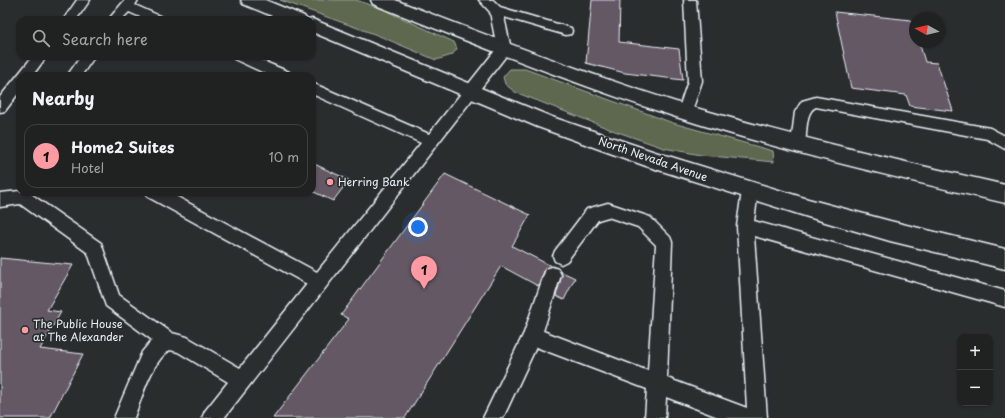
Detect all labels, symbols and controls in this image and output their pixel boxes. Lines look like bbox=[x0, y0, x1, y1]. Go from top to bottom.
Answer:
north arrow bbox=[909, 12, 945, 48]
search box bbox=[16, 16, 316, 60]
icon: search bbox=[30, 27, 52, 49]
text: Search here bbox=[62, 27, 148, 50]
text: Nearby bbox=[32, 85, 94, 111]
street label: North Nevada Avenue bbox=[596, 132, 710, 185]
text: Home2 Suites bbox=[71, 135, 174, 158]
text: 1 bbox=[43, 147, 49, 166]
text: 10 m bbox=[269, 147, 299, 166]
text: Hotel bbox=[71, 158, 104, 177]
place label: Herring Bank bbox=[338, 173, 410, 190]
marker: Herring Bank bbox=[325, 177, 335, 187]
your location bbox=[408, 217, 428, 237]
pin: 1 bbox=[411, 256, 437, 289]
place label: The Public House at The Alexander bbox=[33, 315, 123, 345]
marker: The Public House at The Alexander bbox=[20, 325, 30, 335]
map controls bbox=[957, 334, 993, 406]
button: + bbox=[957, 334, 993, 370]
button: − bbox=[957, 370, 993, 406]

